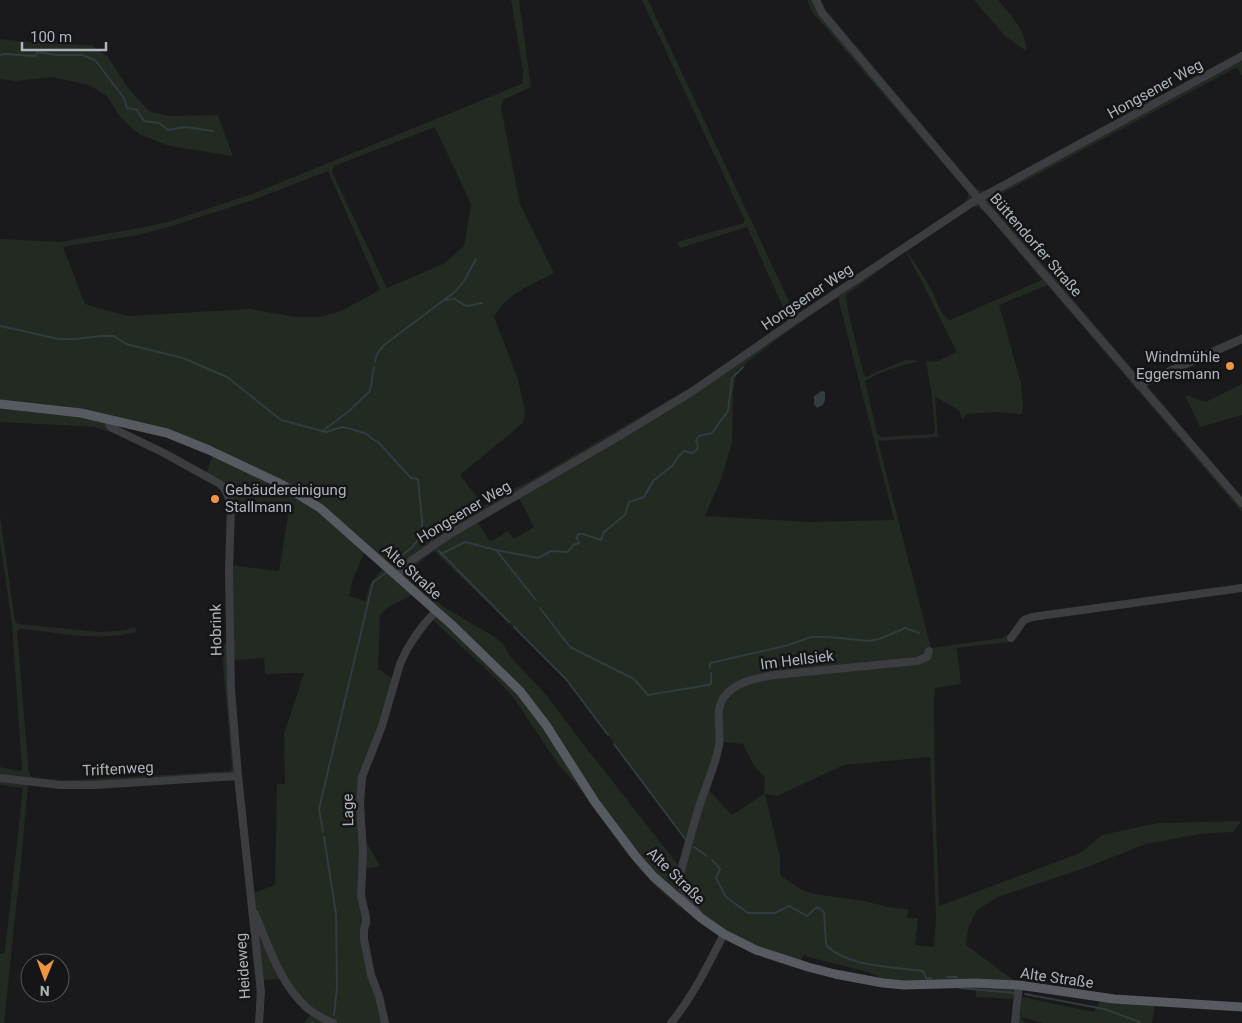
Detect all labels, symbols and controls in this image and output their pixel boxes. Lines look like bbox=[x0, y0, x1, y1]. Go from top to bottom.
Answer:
scale bar bbox=[22, 20, 106, 52]
text: 100 m bbox=[30, 28, 72, 46]
street label: Hongsener Weg bbox=[1104, 55, 1206, 123]
street label: Büttendorfer Straße bbox=[986, 190, 1086, 300]
street label: Hongsener Weg bbox=[758, 260, 856, 334]
place label: Windmühle Eggersmann bbox=[1136, 348, 1220, 383]
marker: Windmühle Eggersmann bbox=[1224, 360, 1236, 372]
street label: Hongsener Weg bbox=[414, 477, 514, 547]
place label: Gebäudereinigung Stallmann bbox=[225, 481, 346, 516]
marker: Gebäudereinigung Stallmann bbox=[209, 493, 221, 505]
street label: Alte Straße bbox=[379, 541, 445, 603]
street label: Hobrink bbox=[207, 603, 225, 656]
street label: Im Hellsiek bbox=[759, 647, 835, 673]
street label: Triftenweg bbox=[82, 758, 154, 780]
street label: Lage bbox=[339, 793, 357, 826]
street label: Alte Straße bbox=[643, 844, 709, 908]
street label: Heideweg bbox=[232, 932, 254, 1000]
north arrow bbox=[20, 953, 70, 1003]
street label: Alte Straße bbox=[1019, 964, 1095, 992]
text: N bbox=[40, 983, 50, 999]

